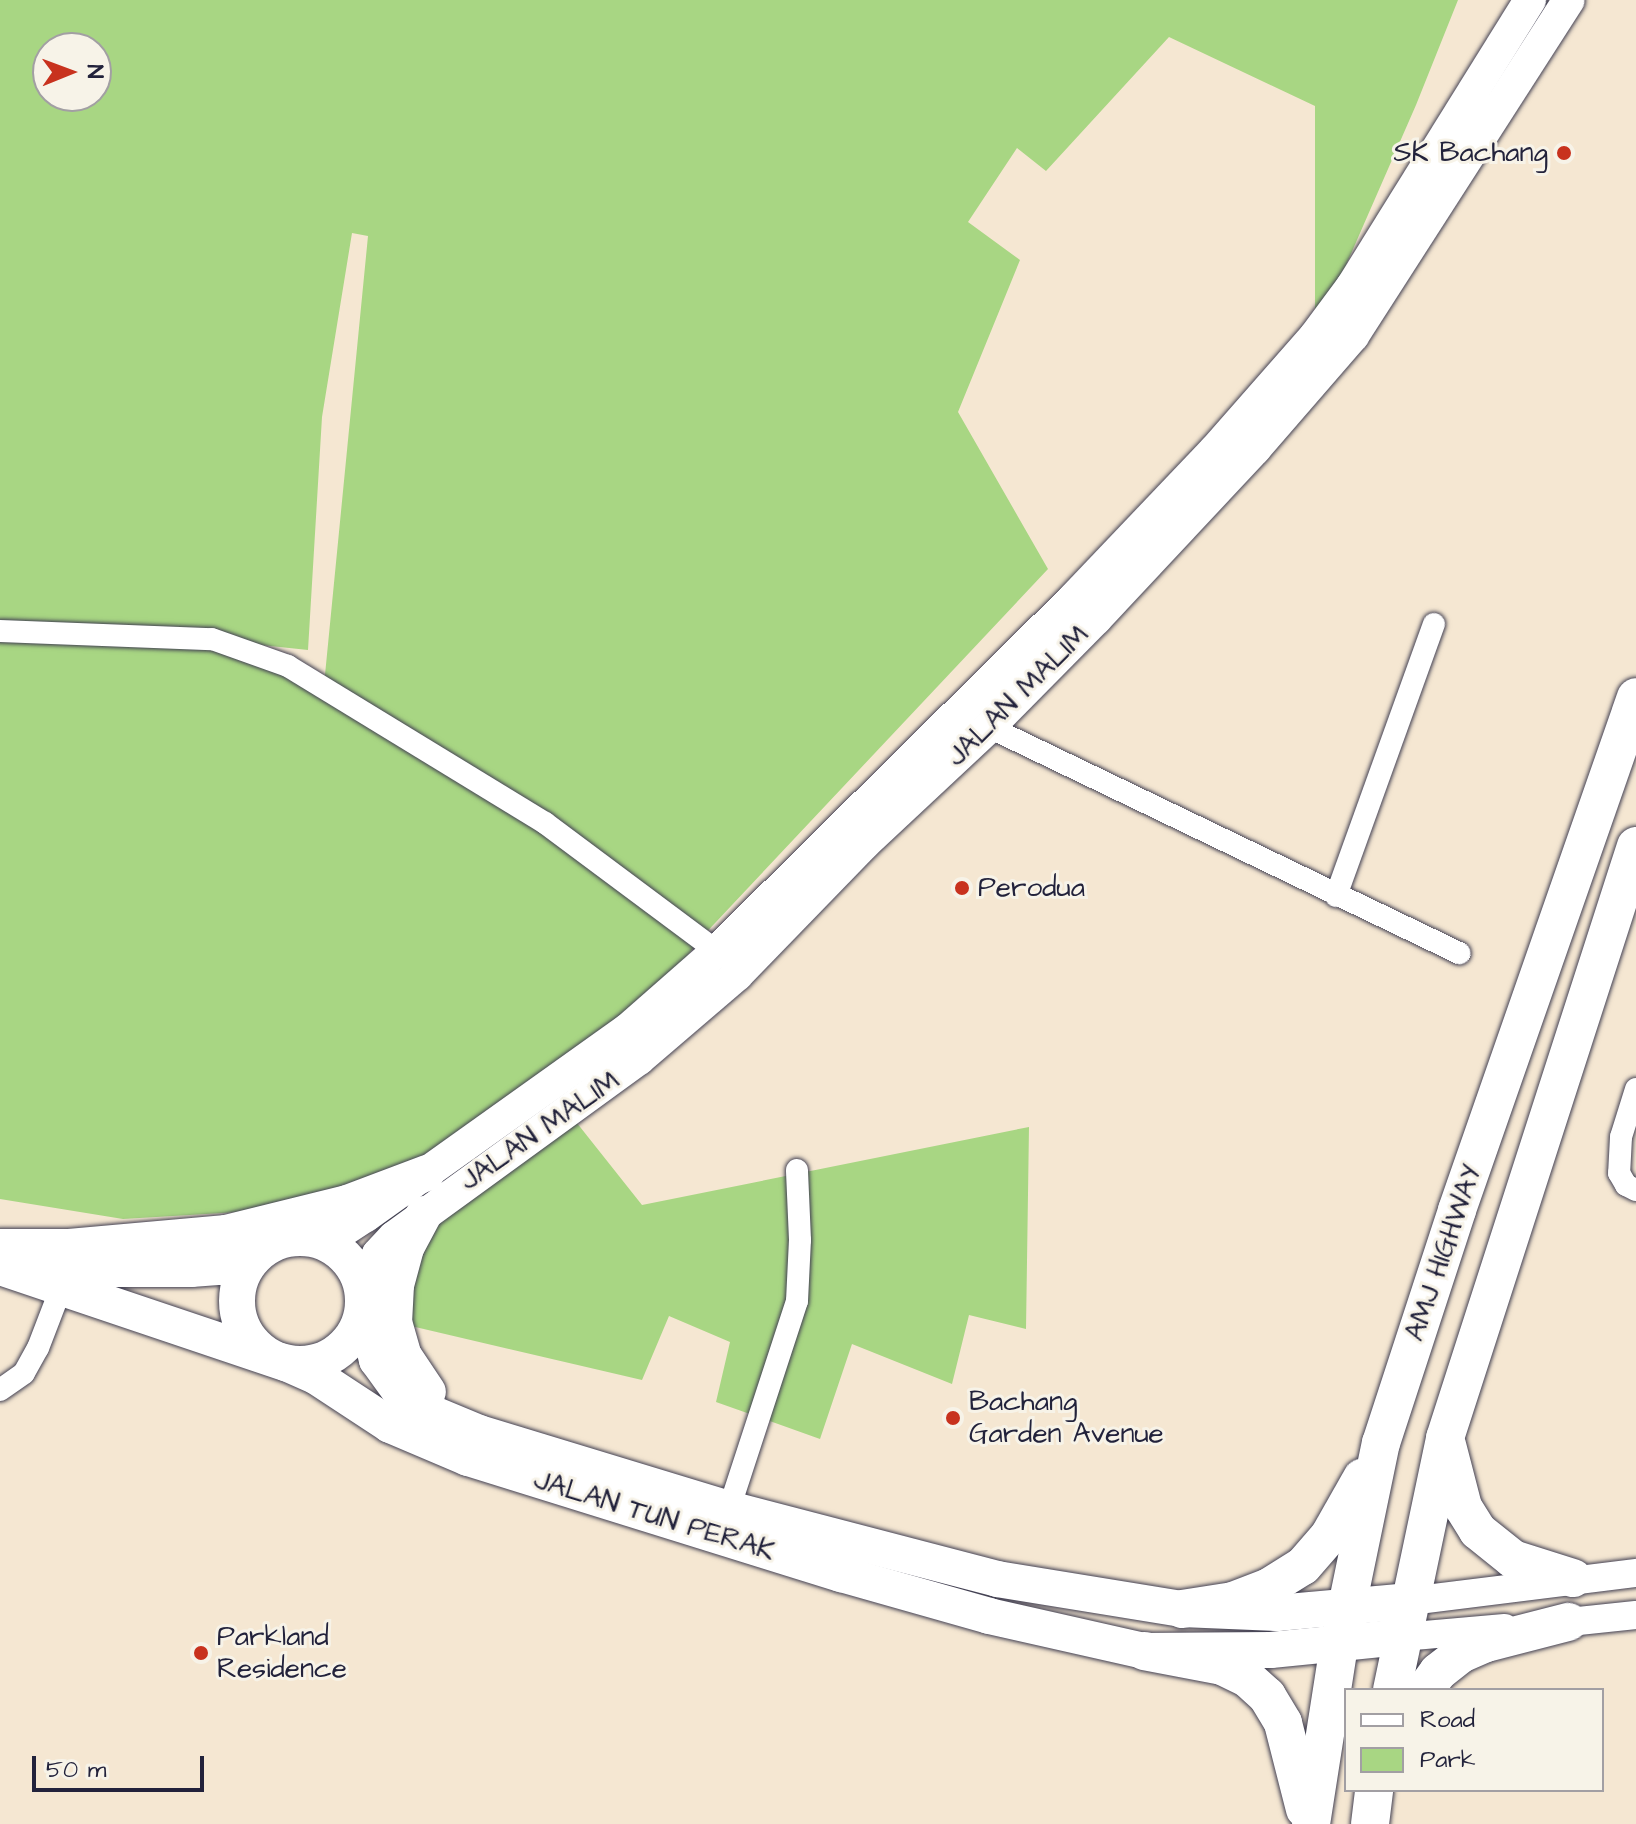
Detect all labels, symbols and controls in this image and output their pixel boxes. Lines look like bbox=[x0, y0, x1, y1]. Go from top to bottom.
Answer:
north arrow bbox=[32, 32, 112, 112]
text: N bbox=[79, 64, 110, 79]
place label: SK Bachang bbox=[1393, 136, 1548, 170]
marker: SK Bachang bbox=[1555, 144, 1573, 162]
street label: JALAN MALIM bbox=[940, 618, 1096, 774]
place label: Perodua bbox=[978, 871, 1085, 905]
marker: Perodua bbox=[953, 879, 971, 897]
street label: JALAN MALIM bbox=[454, 1064, 626, 1198]
street label: AMJ HIGHWAY bbox=[1398, 1161, 1490, 1345]
place label: Bachang Garden Avenue bbox=[969, 1385, 1164, 1451]
marker: Bachang Garden Avenue bbox=[944, 1409, 962, 1427]
street label: JALAN TUN PERAK bbox=[530, 1463, 778, 1569]
place label: Parkland Residence bbox=[217, 1620, 347, 1686]
marker: Parkland Residence bbox=[192, 1644, 210, 1662]
legend bbox=[1344, 1688, 1604, 1792]
text: Road bbox=[1420, 1703, 1475, 1737]
scale bar bbox=[36, 1740, 208, 1790]
text: Park bbox=[1420, 1743, 1476, 1777]
text: 50 m bbox=[46, 1753, 106, 1787]

